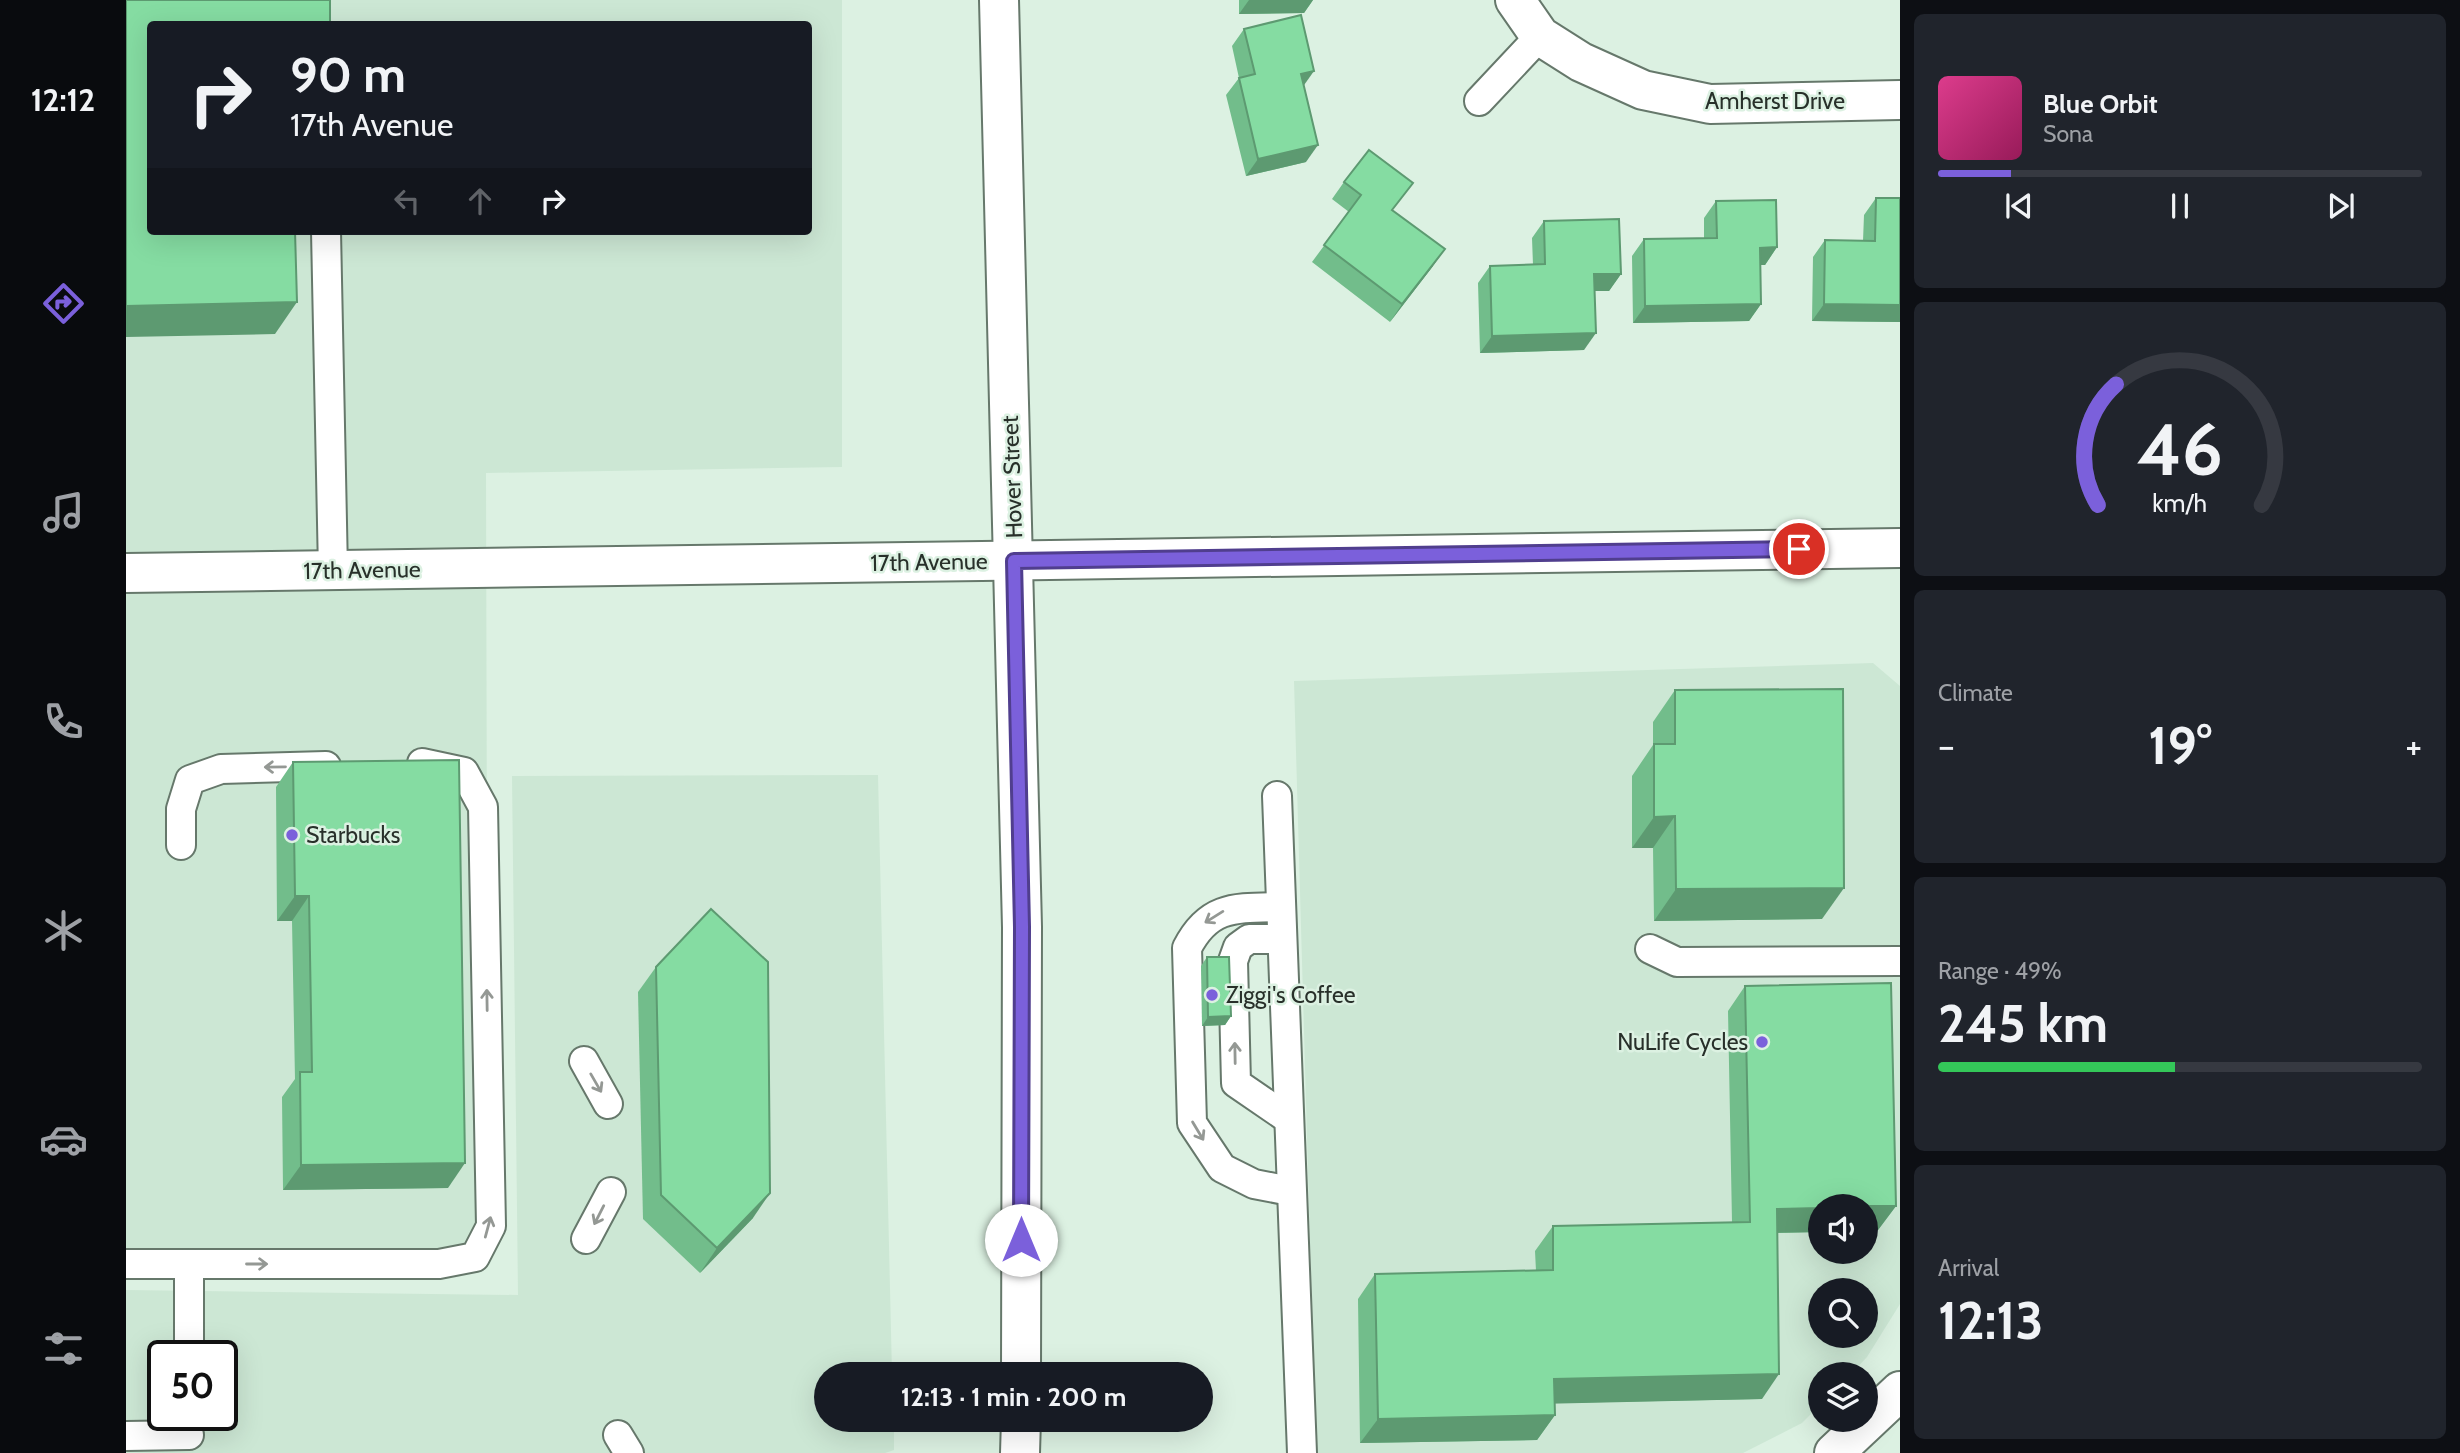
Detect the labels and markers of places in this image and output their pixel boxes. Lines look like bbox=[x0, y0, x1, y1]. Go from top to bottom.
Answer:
pin bbox=[1769, 519, 1829, 579]
place label: Starbucks bbox=[306, 821, 400, 849]
marker: Starbucks bbox=[284, 827, 300, 843]
place label: Ziggi's Coffee bbox=[1226, 981, 1356, 1009]
marker: Ziggi's Coffee bbox=[1204, 987, 1220, 1003]
place label: NuLife Cycles bbox=[1617, 1028, 1748, 1056]
marker: NuLife Cycles bbox=[1754, 1034, 1770, 1050]

